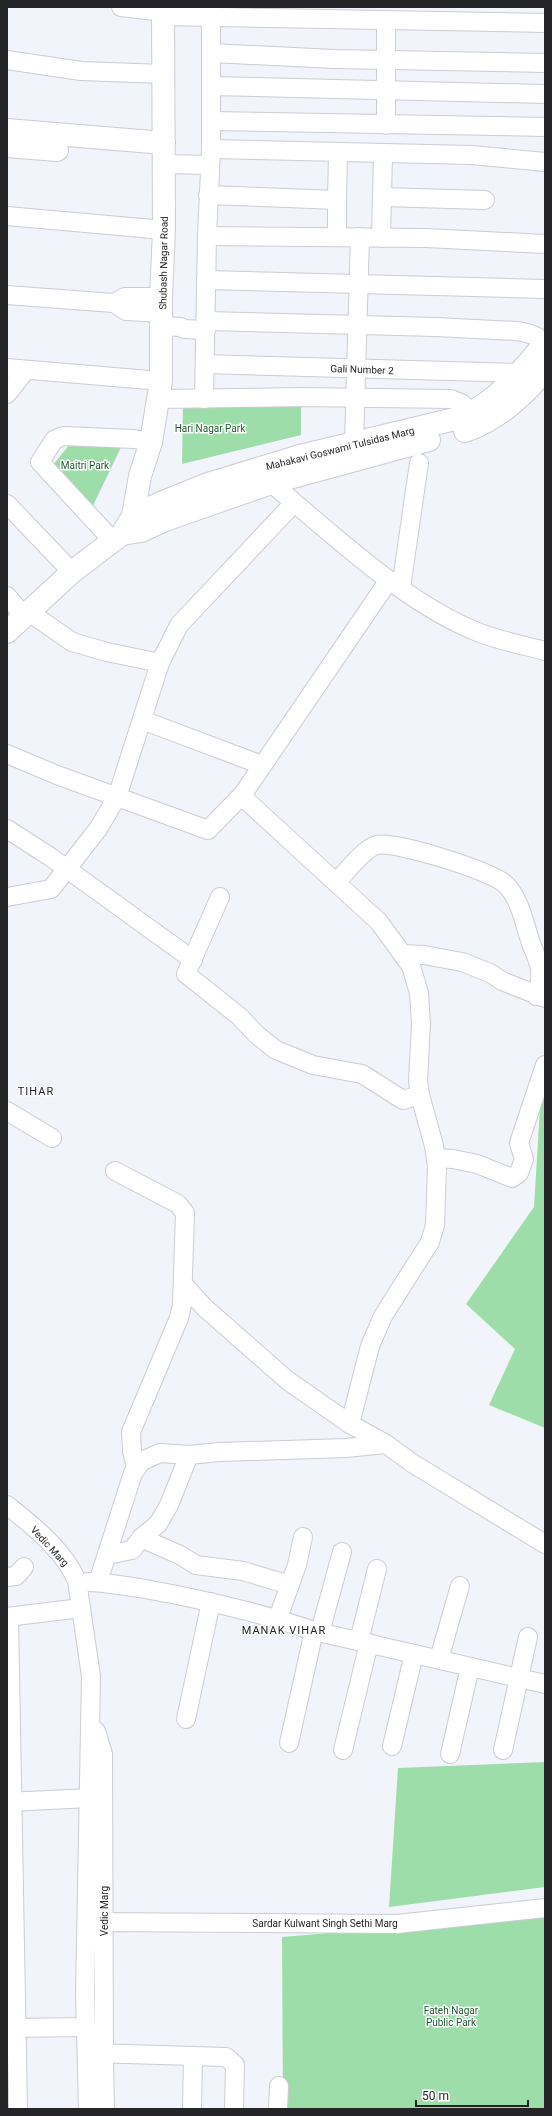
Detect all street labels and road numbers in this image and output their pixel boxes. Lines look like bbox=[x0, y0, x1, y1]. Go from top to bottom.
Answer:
street label: Shubash Nagar Road bbox=[157, 216, 170, 310]
street label: Gali Number 2 bbox=[330, 363, 394, 376]
street label: Mahakavi Goswami Tulsidas Marg bbox=[265, 425, 415, 472]
street label: Vedic Marg bbox=[28, 1524, 71, 1568]
street label: Vedic Marg bbox=[99, 1886, 110, 1936]
street label: Sardar Kulwant Singh Sethi Marg bbox=[252, 1918, 398, 1929]

